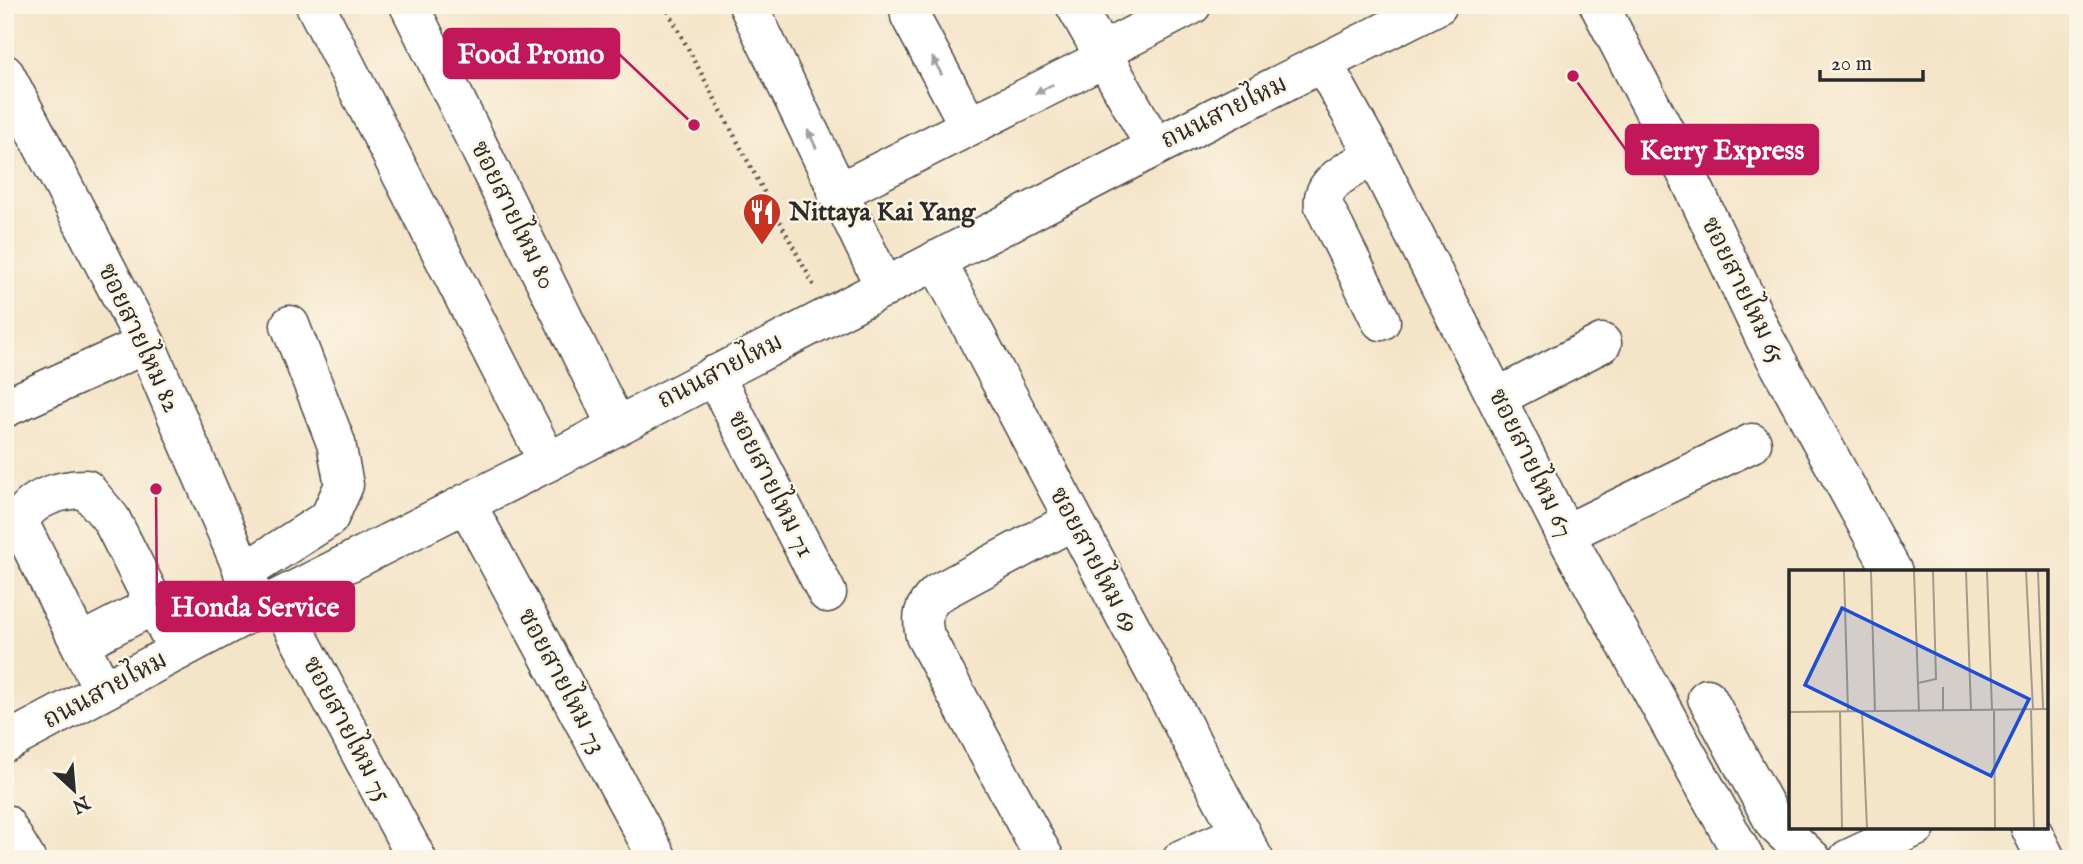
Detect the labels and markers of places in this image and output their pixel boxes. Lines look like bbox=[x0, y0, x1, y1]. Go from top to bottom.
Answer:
callout: Food Promo bbox=[444, 29, 619, 78]
callout: Kerry Express bbox=[1626, 125, 1818, 174]
restaurant icon: Nittaya Kai Yang bbox=[741, 191, 783, 246]
place label: Nittaya Kai Yang bbox=[788, 196, 976, 229]
callout: Honda Service bbox=[157, 582, 354, 631]

